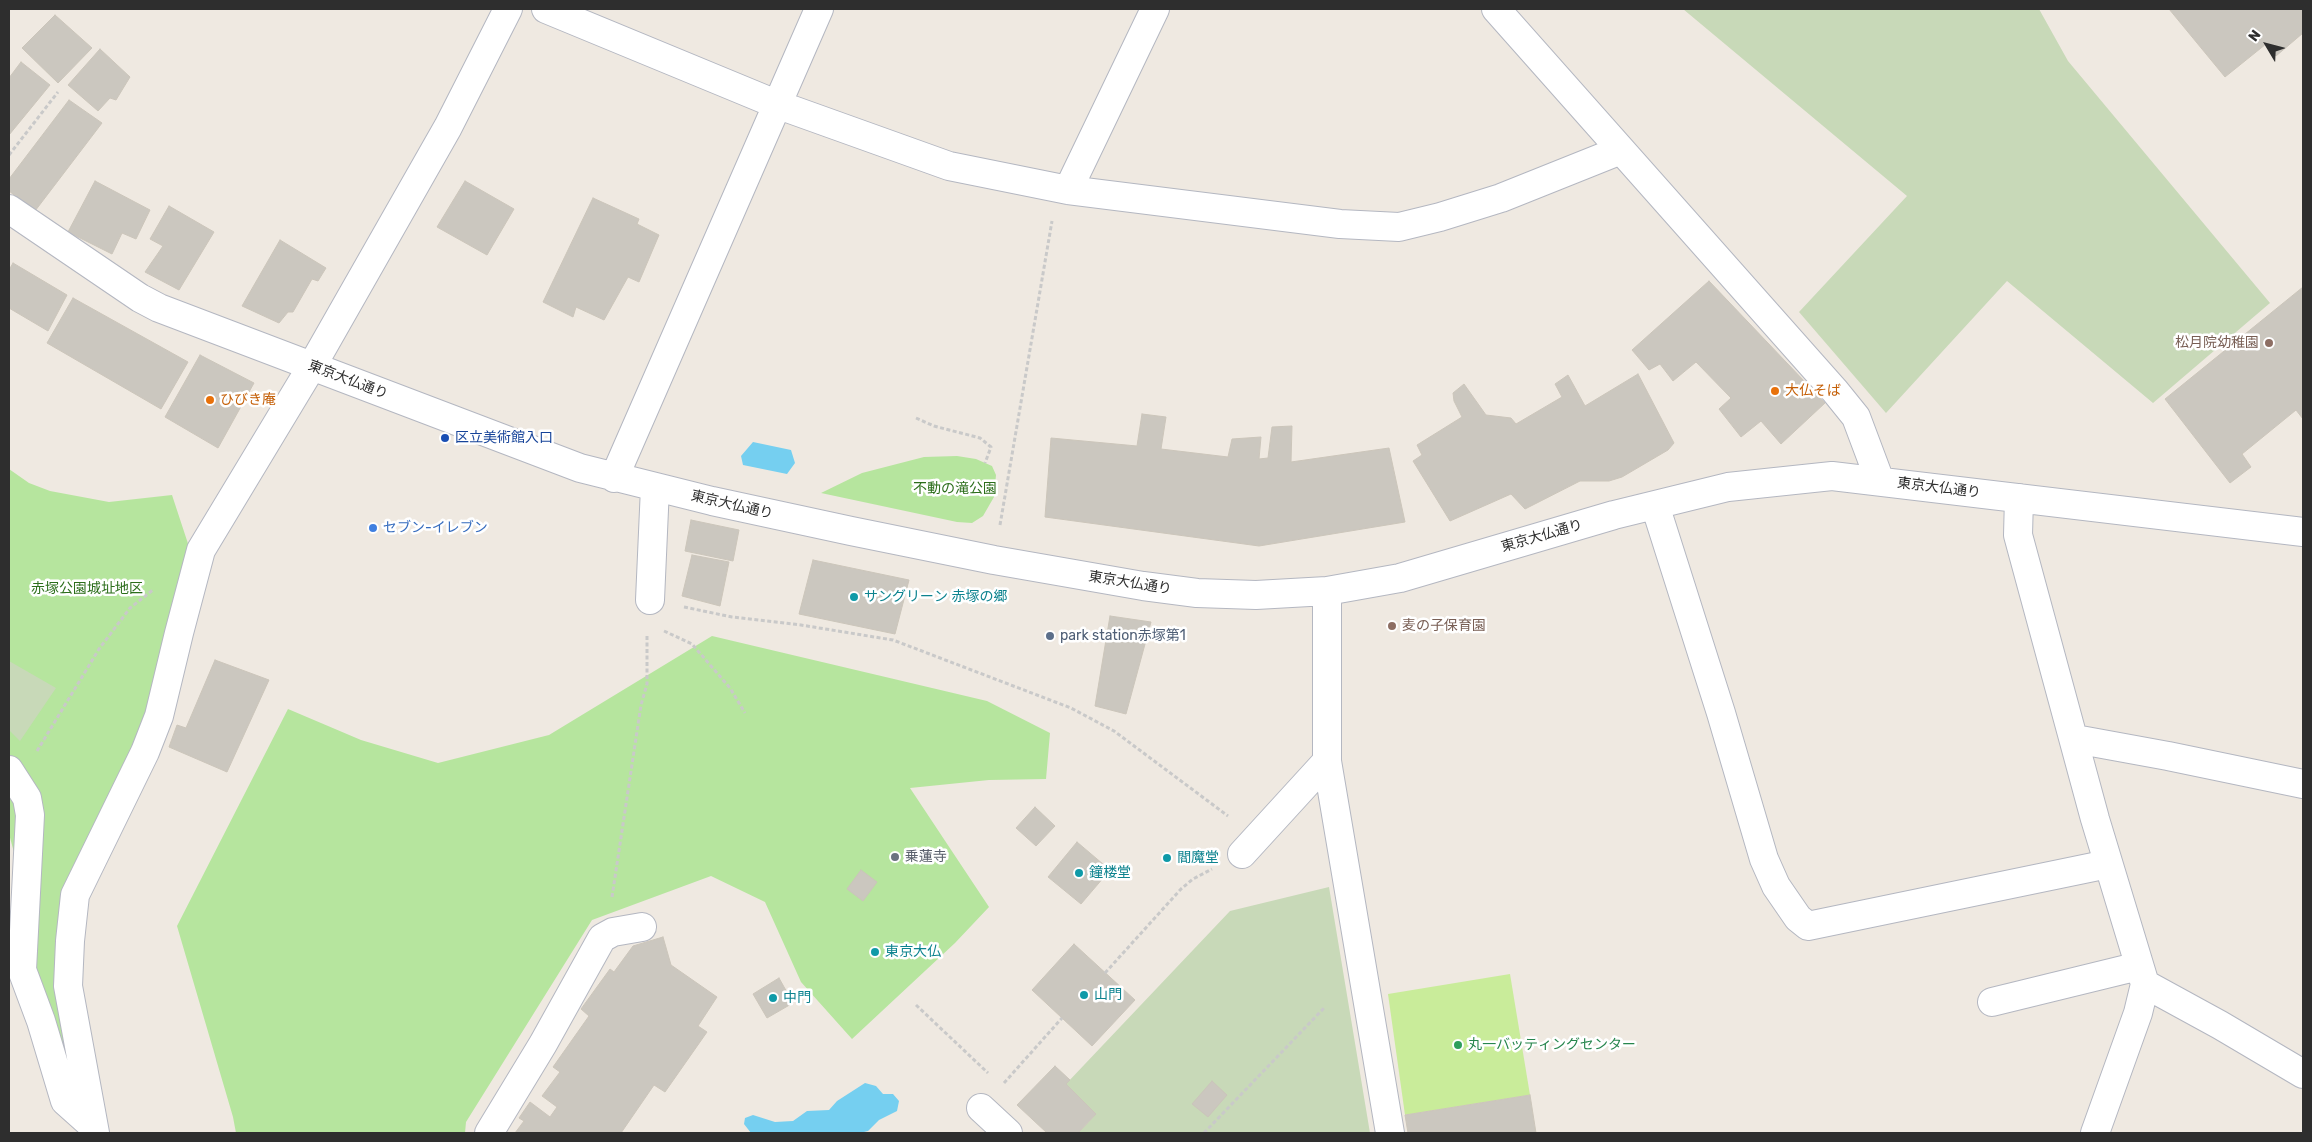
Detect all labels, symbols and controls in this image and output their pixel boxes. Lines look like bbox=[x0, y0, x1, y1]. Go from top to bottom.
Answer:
north arrow bbox=[2242, 20, 2292, 70]
text: N bbox=[2245, 27, 2264, 45]
place label: 松月院幼稚園 bbox=[2175, 335, 2259, 351]
marker: 松月院幼稚園 bbox=[2263, 337, 2275, 349]
street label: 東京大仏通り bbox=[306, 357, 390, 403]
place label: 大仏そば bbox=[1785, 383, 1841, 399]
marker: 大仏そば bbox=[1769, 385, 1781, 397]
place label: ひびき庵 bbox=[220, 392, 276, 408]
marker: ひびき庵 bbox=[204, 394, 216, 406]
place label: 区立美術館入口 bbox=[455, 430, 553, 446]
marker: 区立美術館入口 bbox=[439, 432, 451, 444]
street label: 東京大仏通り bbox=[1896, 475, 1982, 501]
park label: 不動の滝公園 bbox=[913, 481, 997, 497]
street label: 東京大仏通り bbox=[689, 487, 775, 523]
street label: 東京大仏通り bbox=[1499, 516, 1585, 556]
place label: セブン-イレブン bbox=[383, 520, 488, 536]
marker: セブン-イレブン bbox=[367, 522, 379, 534]
street label: 東京大仏通り bbox=[1087, 568, 1173, 598]
park label: 赤塚公園城址地区 bbox=[31, 581, 143, 597]
place label: サングリーン 赤塚の郷 bbox=[864, 589, 1007, 605]
marker: サングリーン 赤塚の郷 bbox=[848, 591, 860, 603]
place label: 麦の子保育園 bbox=[1402, 618, 1486, 634]
marker: 麦の子保育園 bbox=[1386, 620, 1398, 632]
place label: park station赤塚第1 bbox=[1060, 628, 1186, 644]
marker: park station赤塚第1 bbox=[1044, 630, 1056, 642]
place label: 乗蓮寺 bbox=[905, 849, 947, 865]
place label: 閻魔堂 bbox=[1177, 850, 1219, 866]
marker: 乗蓮寺 bbox=[889, 851, 901, 863]
marker: 閻魔堂 bbox=[1161, 852, 1173, 864]
place label: 鐘楼堂 bbox=[1089, 865, 1131, 881]
marker: 鐘楼堂 bbox=[1073, 867, 1085, 879]
place label: 東京大仏 bbox=[885, 944, 941, 960]
marker: 東京大仏 bbox=[869, 946, 881, 958]
place label: 山門 bbox=[1094, 987, 1122, 1003]
marker: 山門 bbox=[1078, 989, 1090, 1001]
place label: 中門 bbox=[783, 990, 811, 1006]
marker: 中門 bbox=[767, 992, 779, 1004]
place label: 丸一バッティングセンター bbox=[1468, 1037, 1636, 1053]
marker: 丸一バッティングセンター bbox=[1452, 1039, 1464, 1051]

